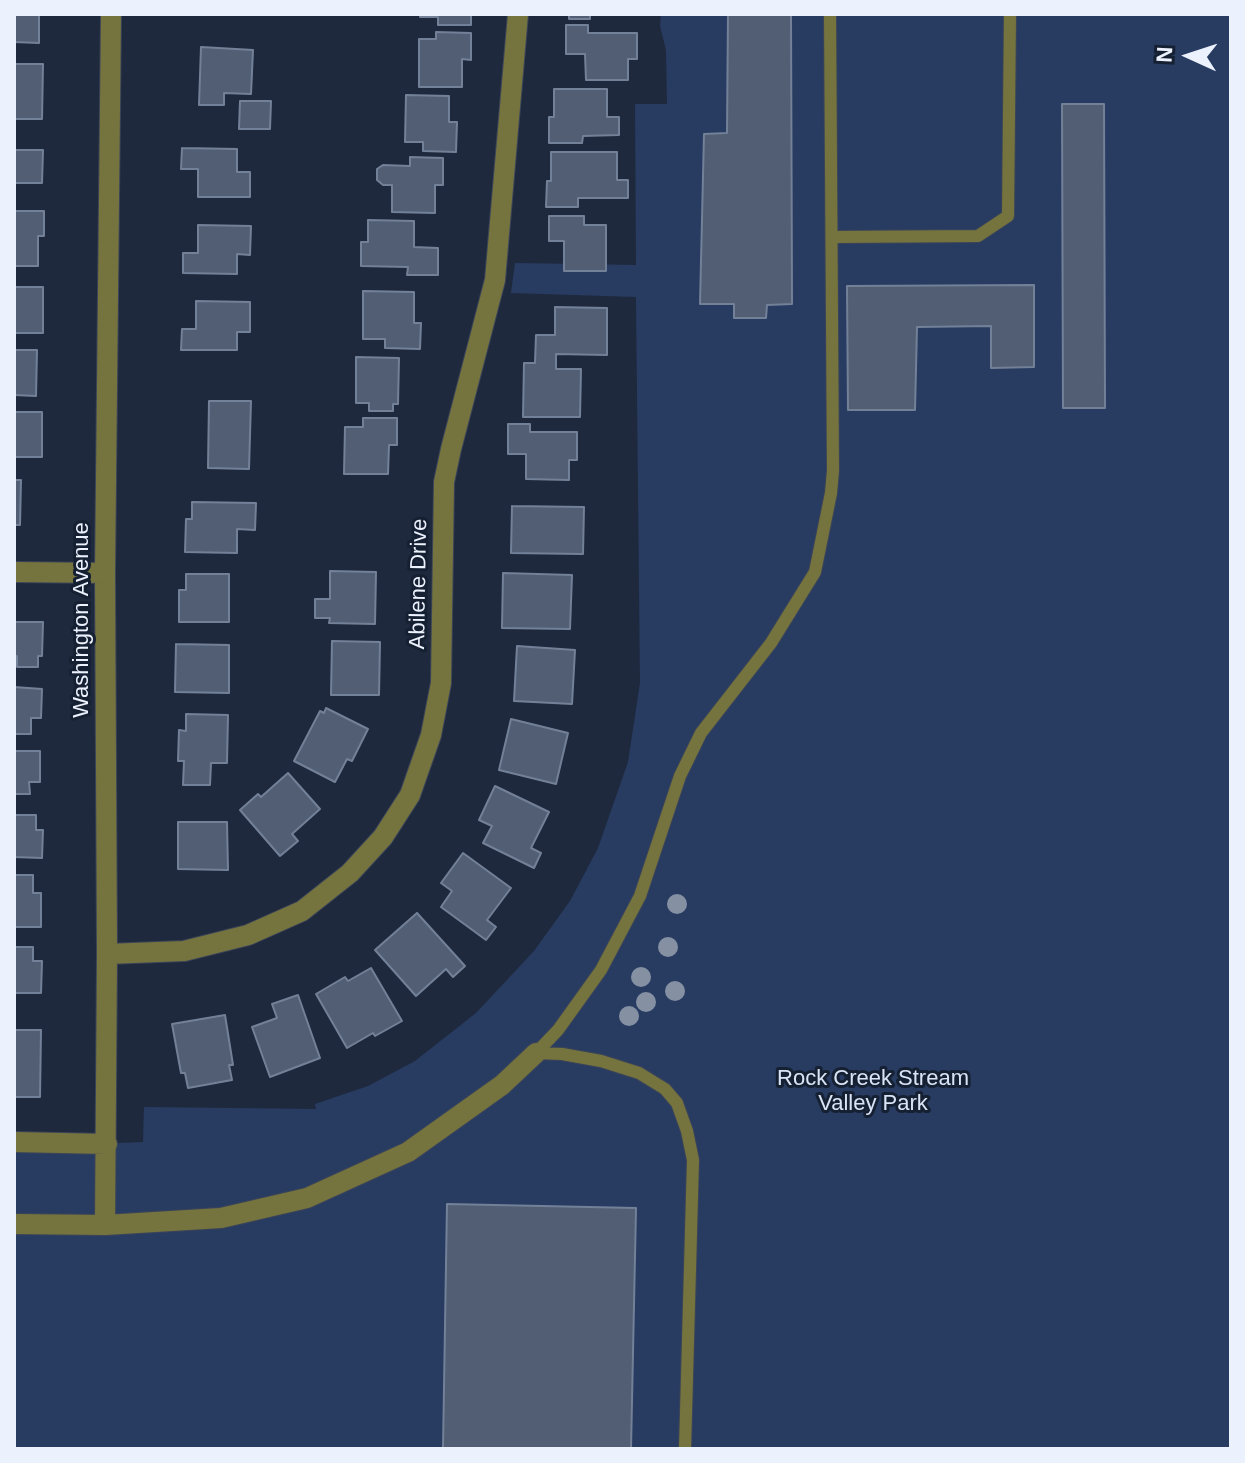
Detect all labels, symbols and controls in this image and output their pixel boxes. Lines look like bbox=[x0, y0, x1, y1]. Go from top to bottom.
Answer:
north arrow bbox=[1149, 16, 1229, 96]
text: N bbox=[1152, 46, 1177, 63]
street label: Abilene Drive bbox=[405, 518, 433, 650]
street label: Washington Avenue bbox=[69, 522, 95, 718]
park label: Rock Creek Stream Valley Park bbox=[777, 1066, 969, 1118]

